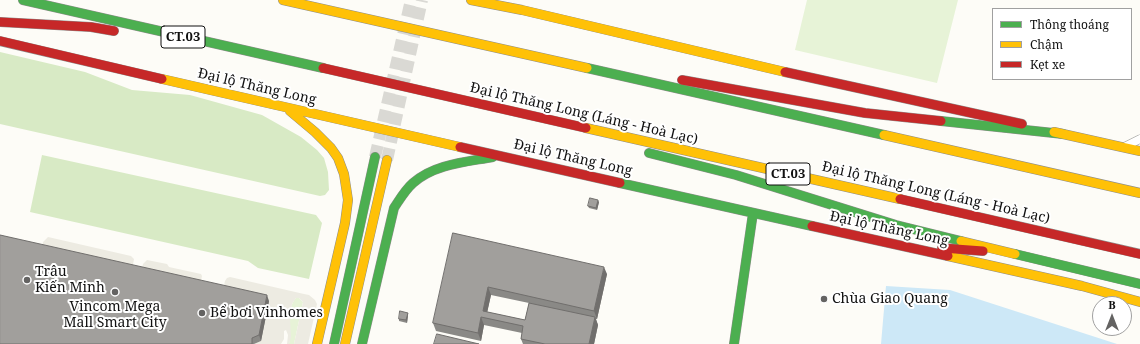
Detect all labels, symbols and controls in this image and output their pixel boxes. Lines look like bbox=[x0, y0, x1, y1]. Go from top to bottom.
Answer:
legend bbox=[992, 8, 1132, 80]
text: Thông thoáng bbox=[1030, 16, 1109, 33]
road number: CT.03 bbox=[161, 26, 205, 48]
text: Chậm bbox=[1030, 36, 1063, 53]
text: Kẹt xe bbox=[1030, 56, 1065, 73]
street label: Đại lộ Thăng Long bbox=[196, 65, 318, 109]
street label: Đại lộ Thăng Long (Láng - Hoà Lạc) bbox=[468, 80, 700, 148]
street label: Đại lộ Thăng Long bbox=[512, 136, 634, 180]
street label: Đại lộ Thăng Long (Láng - Hoà Lạc) bbox=[820, 159, 1052, 227]
road number: CT.03 bbox=[766, 163, 810, 185]
street label: Đại lộ Thăng Long bbox=[828, 208, 950, 250]
place label: Trâu Kiến Minh bbox=[35, 264, 105, 296]
marker: Trâu Kiến Minh bbox=[22, 275, 32, 285]
marker: Vincom Mega Mall Smart City bbox=[110, 287, 120, 297]
place label: Chùa Giao Quang bbox=[832, 291, 948, 307]
marker: Chùa Giao Quang bbox=[819, 294, 829, 304]
north arrow bbox=[1092, 296, 1132, 336]
text: B bbox=[1108, 297, 1116, 312]
place label: Vincom Mega Mall Smart City bbox=[63, 299, 167, 332]
place label: Bể bơi Vinhomes bbox=[210, 305, 323, 321]
marker: Bể bơi Vinhomes bbox=[197, 308, 207, 318]

